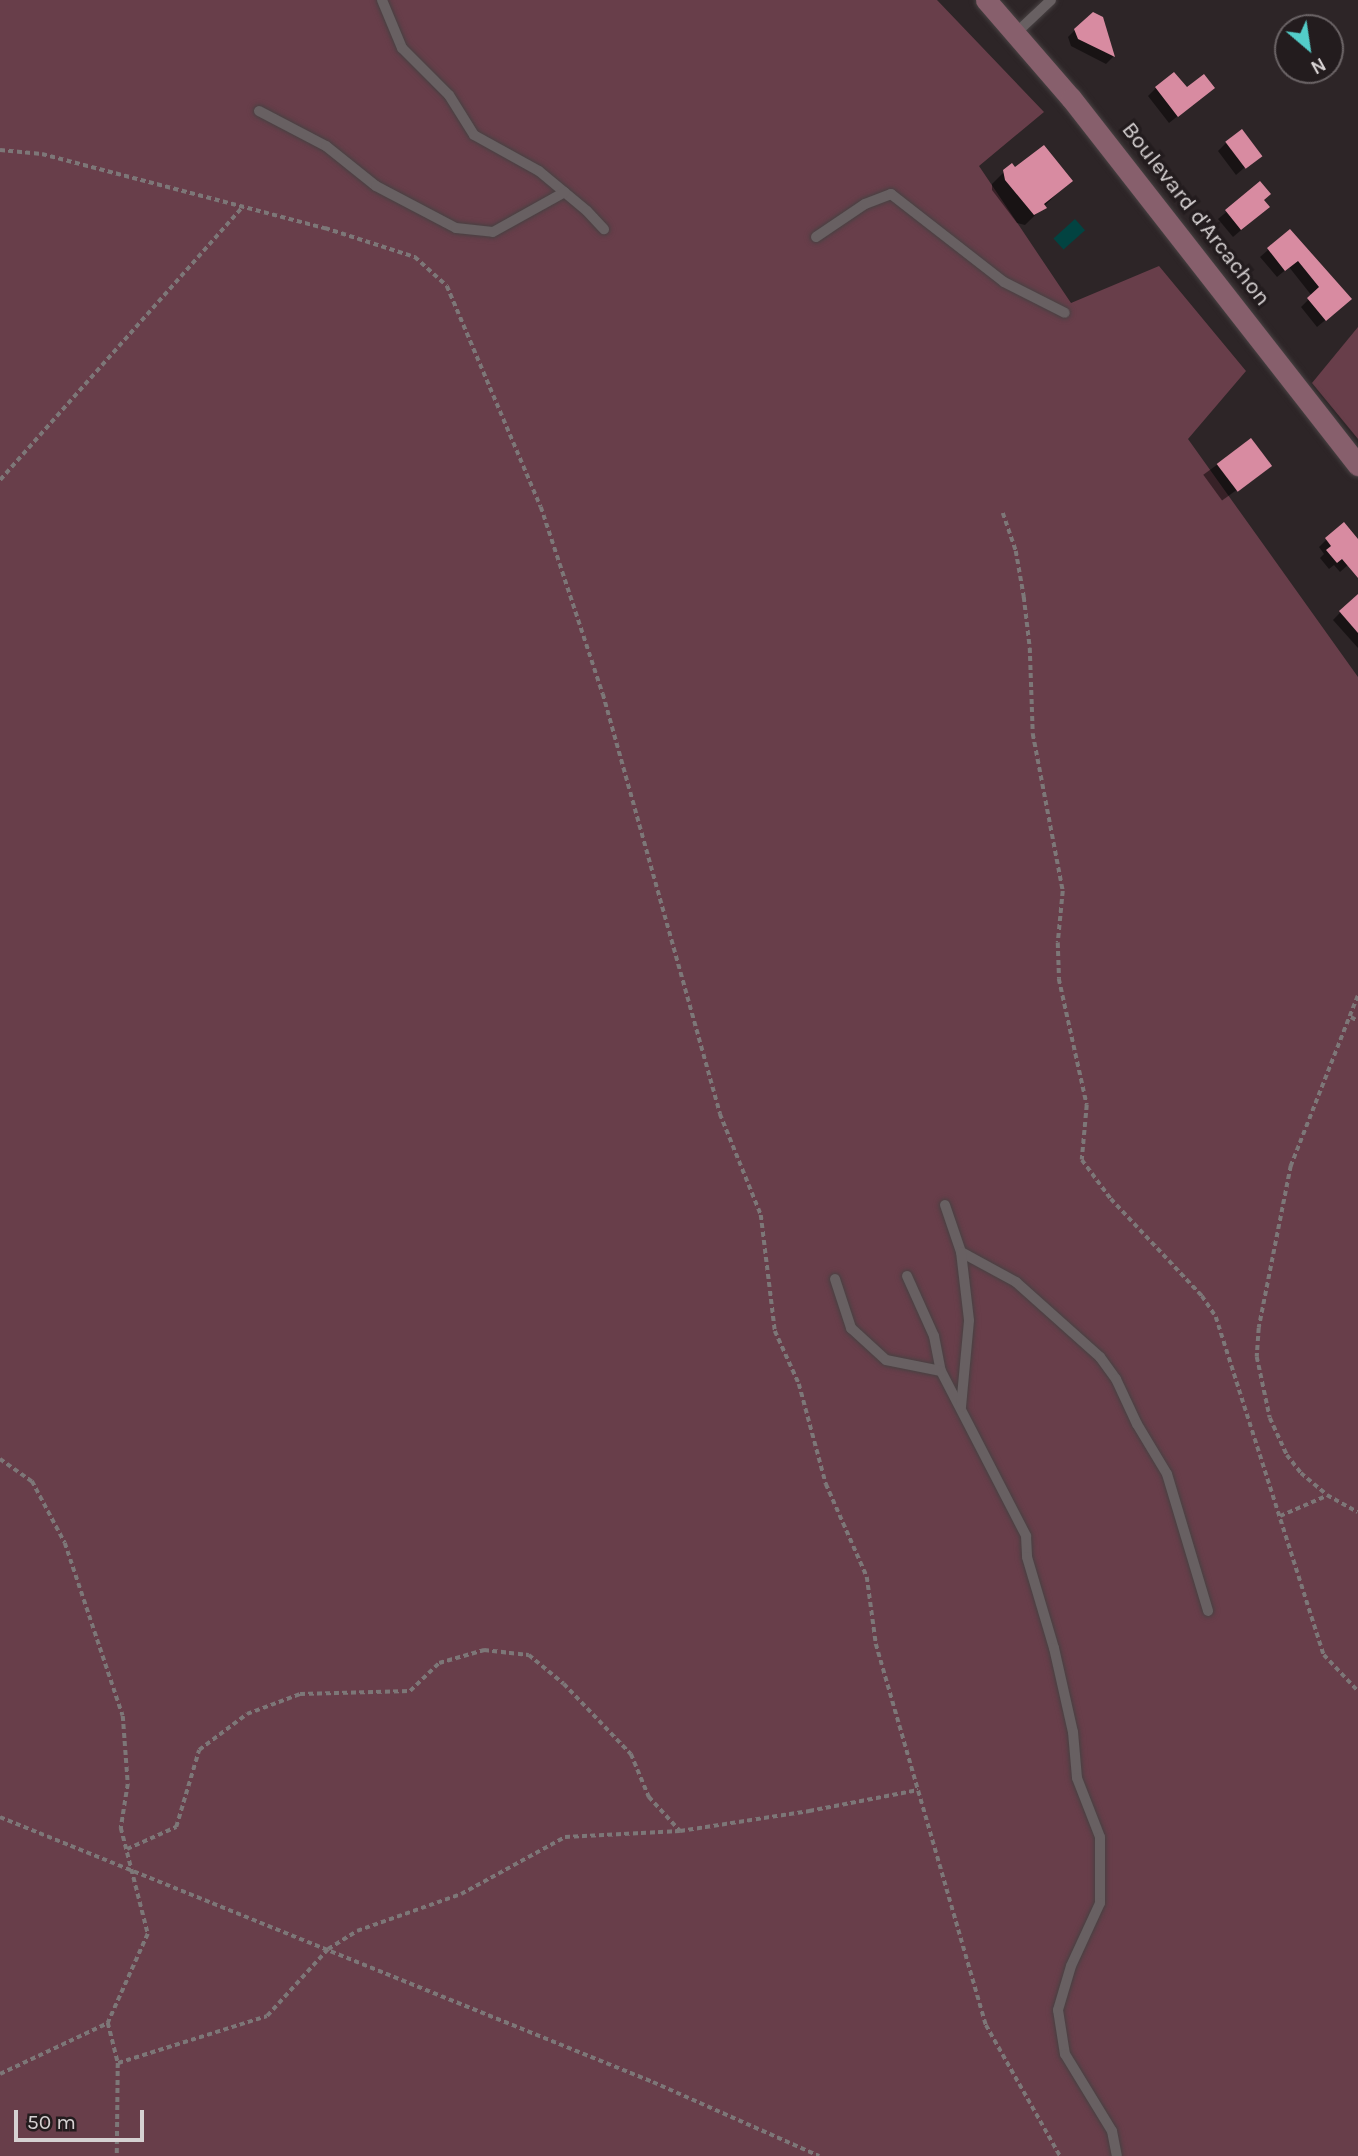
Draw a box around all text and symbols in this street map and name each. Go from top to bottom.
north arrow [1274,14,1344,84]
text: N [1307,53,1330,79]
street label: Boulevard d'Arcachon [1116,117,1276,311]
scale bar [18,2096,147,2140]
text: 50 m [27,2110,76,2134]

